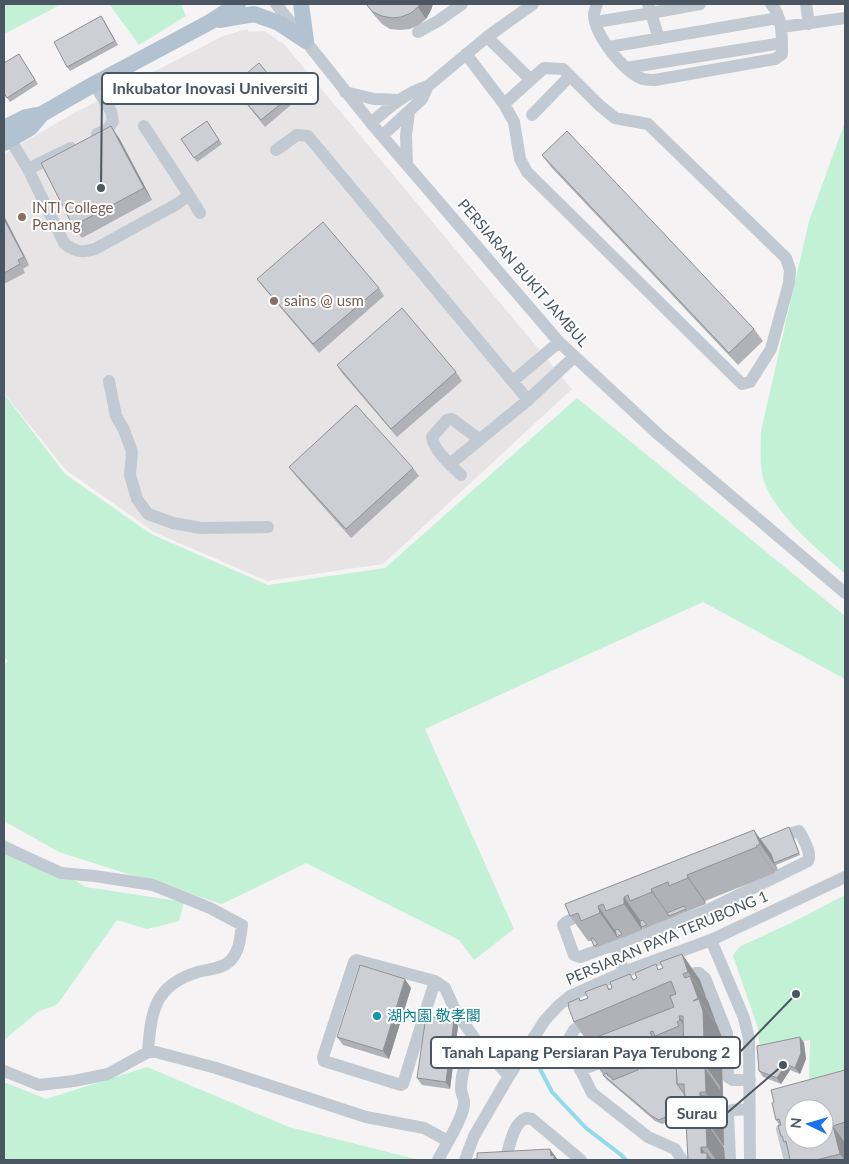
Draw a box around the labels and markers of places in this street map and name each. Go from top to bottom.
callout: Inkubator Inovasi Universiti [102,73,318,104]
place label: INTI College Penang [32,198,114,233]
marker: INTI College Penang [16,211,28,223]
place label: sains @ usm [284,291,364,309]
marker: sains @ usm [268,295,280,307]
place label: 湖內園 敬孝閣 [387,1006,481,1024]
marker: 湖內園 敬孝閣 [371,1010,383,1022]
callout: Tanah Lapang Persiaran Paya Terubong 2 [431,1037,740,1068]
callout: Surau [666,1097,727,1128]

